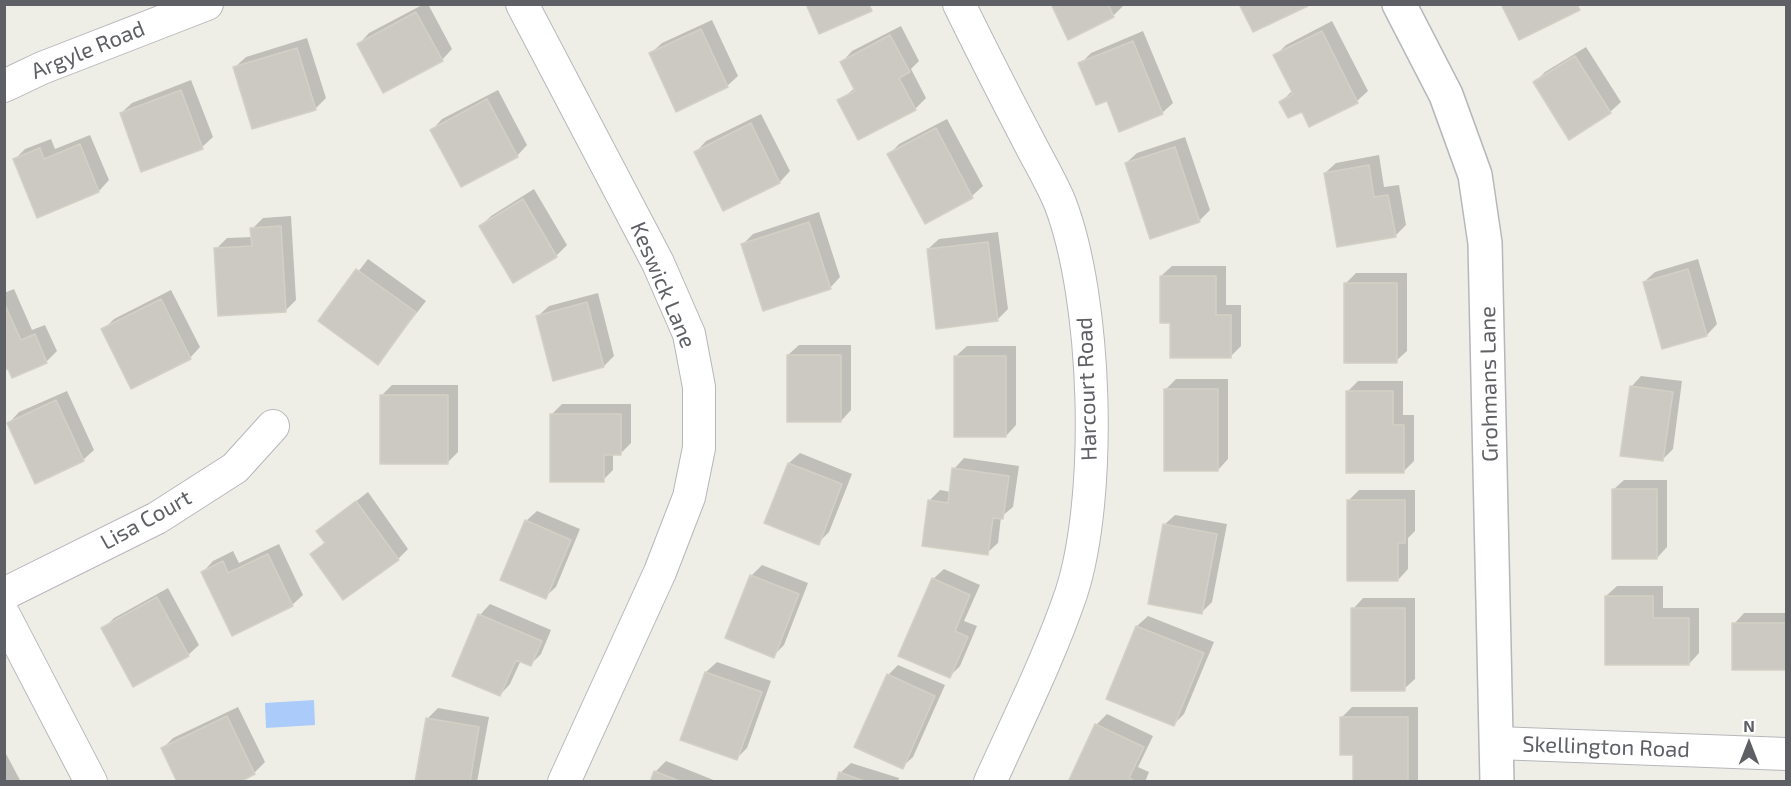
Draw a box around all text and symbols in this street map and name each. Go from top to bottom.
street label: Argyle Road [27,15,149,85]
street label: Keswick Lane [625,218,701,352]
street label: Grohmans Lane [1474,306,1504,462]
street label: Harcourt Road [1071,317,1103,461]
street label: Lisa Court [96,484,196,556]
north arrow [1719,714,1779,774]
text: N [1743,716,1755,735]
street label: Skellington Road [1522,731,1690,763]

